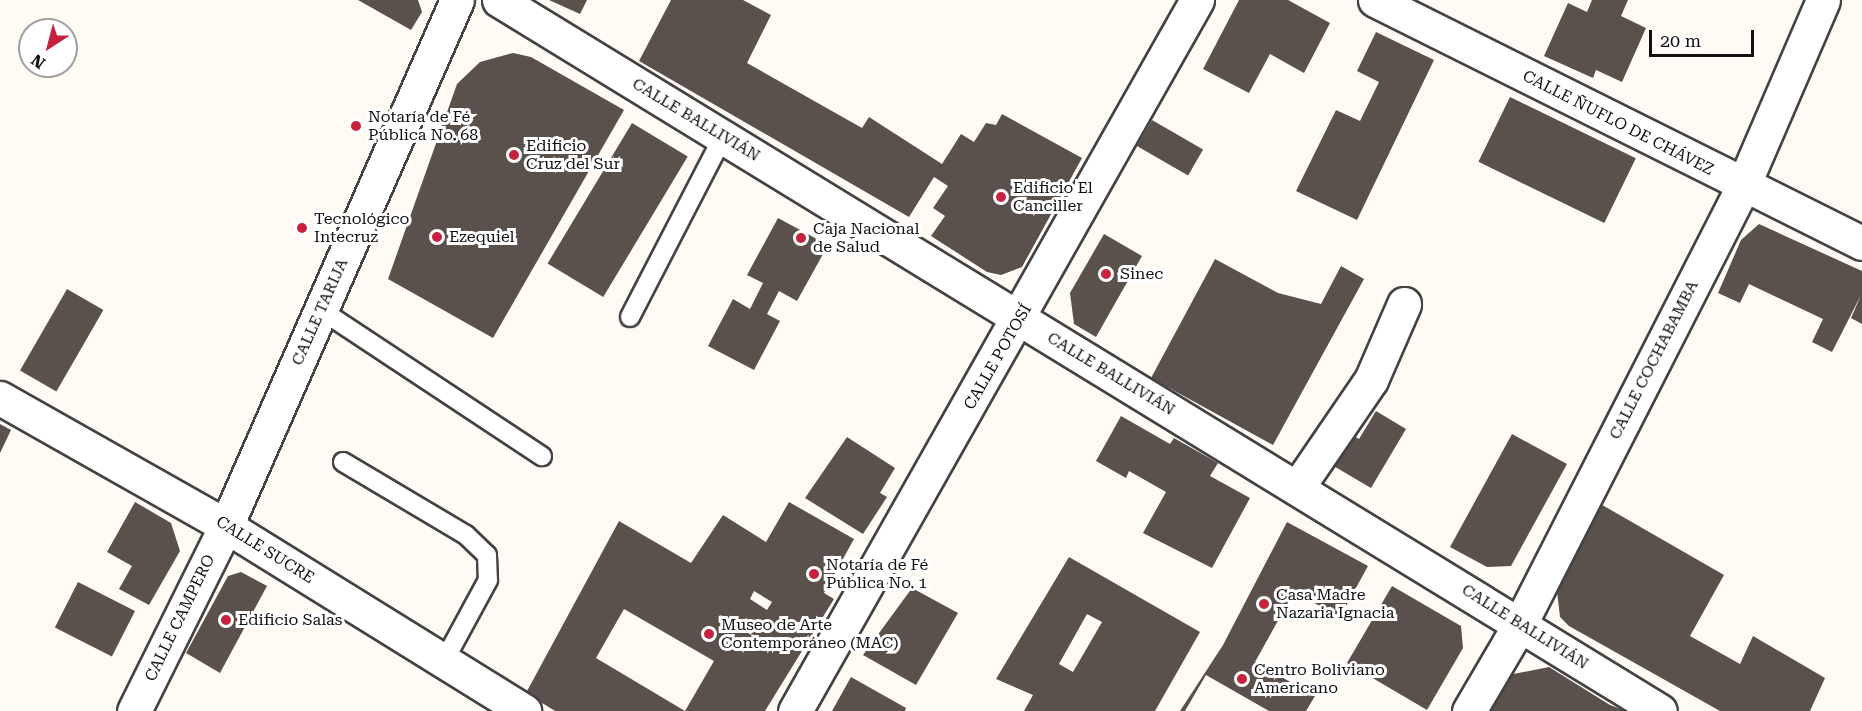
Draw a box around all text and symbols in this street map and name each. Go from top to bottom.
north arrow [18,18,78,78]
scale bar [1652,18,1757,56]
text: 20 m [1660,30,1701,51]
text: N [28,50,49,73]
street label: CALLE ÑUFLO DE CHÁVEZ [1519,66,1717,180]
street label: CALLE BALLIVIÁN [629,74,763,166]
place label: Notaría de Fé Pública No. 68 [368,107,478,145]
marker: Notaría de Fé Pública No. 68 [349,119,363,133]
place label: Edificio Cruz del Sur [526,136,620,174]
marker: Edificio Cruz del Sur [507,148,521,162]
place label: Edificio El Canciller [1013,178,1093,216]
marker: Edificio El Canciller [994,190,1008,204]
place label: Tecnológico Intecruz [314,209,409,247]
place label: Caja Nacional de Salud [813,219,919,257]
marker: Tecnológico Intecruz [295,221,309,235]
place label: Ezequiel [449,227,514,247]
marker: Ezequiel [430,230,444,244]
marker: Caja Nacional de Salud [794,231,808,245]
street label: CALLE TARIJA [288,256,352,368]
place label: Sinec [1120,264,1163,284]
marker: Sinec [1097,265,1115,283]
street label: CALLE COCHABAMBA [1606,277,1702,443]
street label: CALLE POTOSÍ [960,301,1036,413]
street label: CALLE BALLIVIÁN [1044,328,1178,420]
street label: CALLE SUCRE [212,512,318,588]
street label: CALLE CAMPERO [141,551,219,685]
place label: Notaría de Fé Pública No. 1 [826,555,928,593]
marker: Notaría de Fé Pública No. 1 [807,567,821,581]
street label: CALLE BALLIVIÁN [1458,580,1592,674]
place label: Casa Madre Nazaria Ignacia [1276,585,1394,623]
marker: Casa Madre Nazaria Ignacia [1257,597,1271,611]
place label: Edificio Salas [238,610,342,630]
marker: Edificio Salas [219,613,233,627]
place label: Museo de Arte Contemporáneo (MAC) [721,615,899,653]
marker: Museo de Arte Contemporáneo (MAC) [702,627,716,641]
place label: Centro Boliviano Americano [1254,660,1385,698]
marker: Centro Boliviano Americano [1235,672,1249,686]

